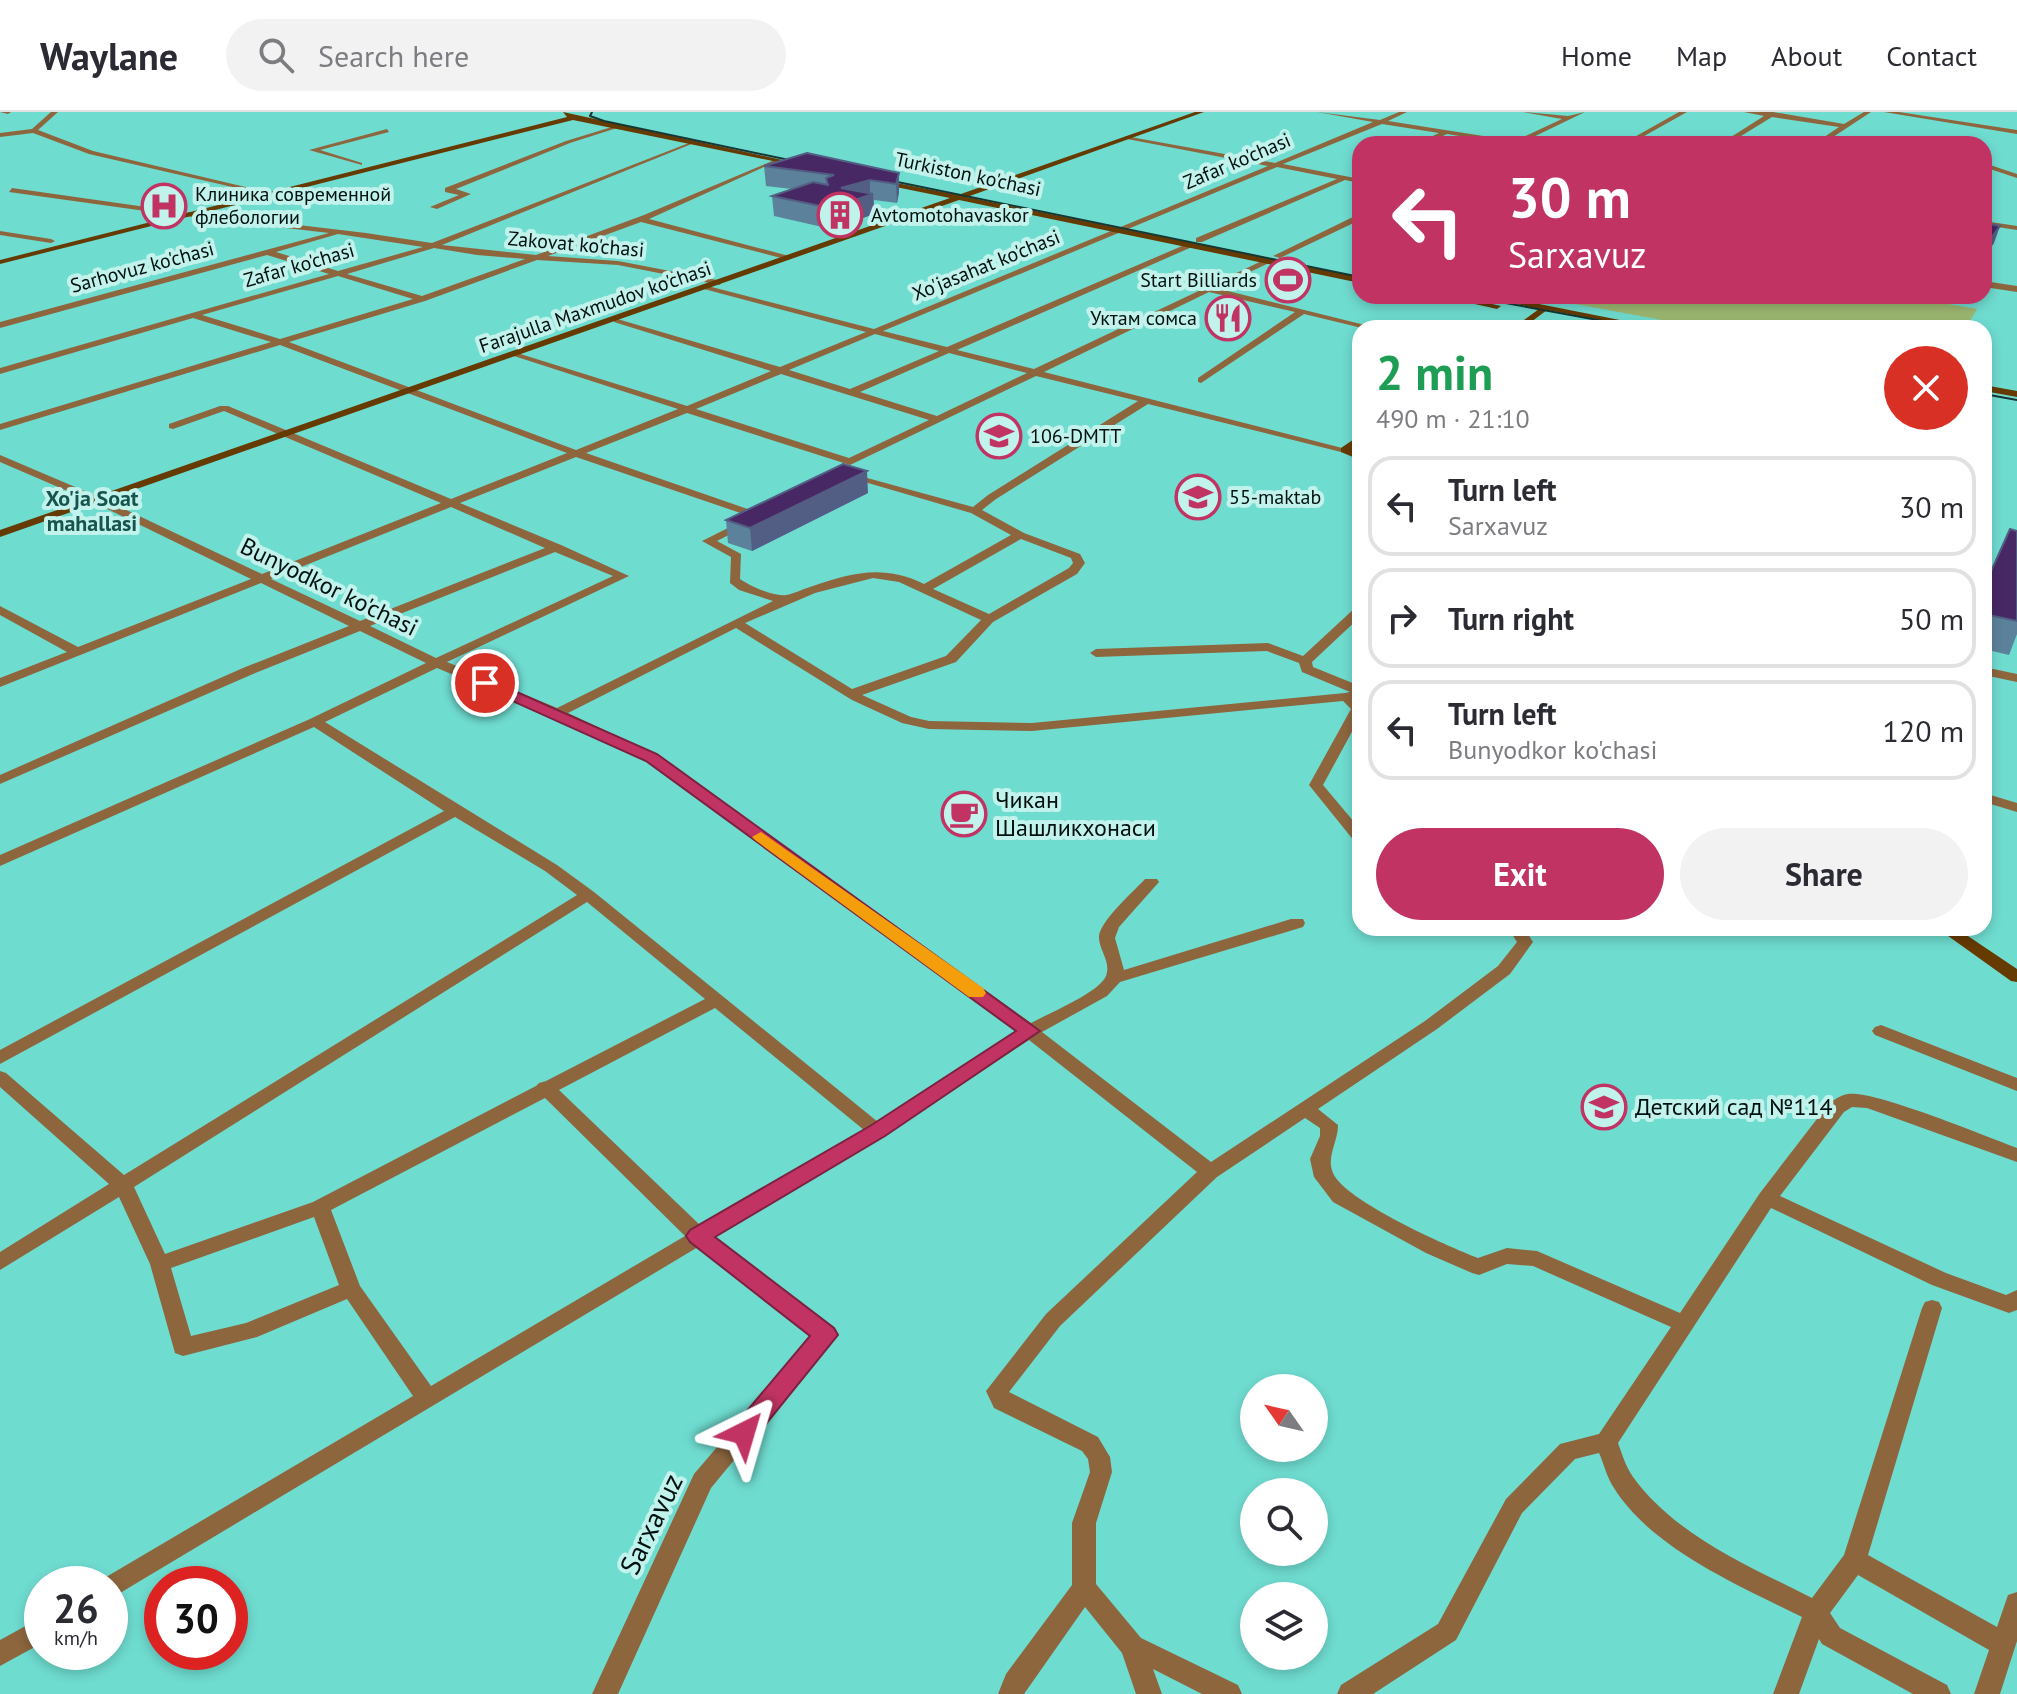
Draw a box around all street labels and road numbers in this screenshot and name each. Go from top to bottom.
street label: Zafar ko'chasi [1180,127,1294,195]
street label: Turkiston ko'chasi [893,146,1043,202]
street label: Xo'jasahat ko'chasi [908,224,1064,306]
street label: Zakovat ko'chasi [507,225,645,263]
street label: Sarhovuz ko'chasi [67,235,217,299]
street label: Zafar ko'chasi [241,237,357,293]
street label: Farajulla Maxmudov ko'chasi [476,255,714,359]
street label: Bunyodkor ko'chasi [236,530,423,643]
street label: Sarxavuz [610,1467,691,1580]

